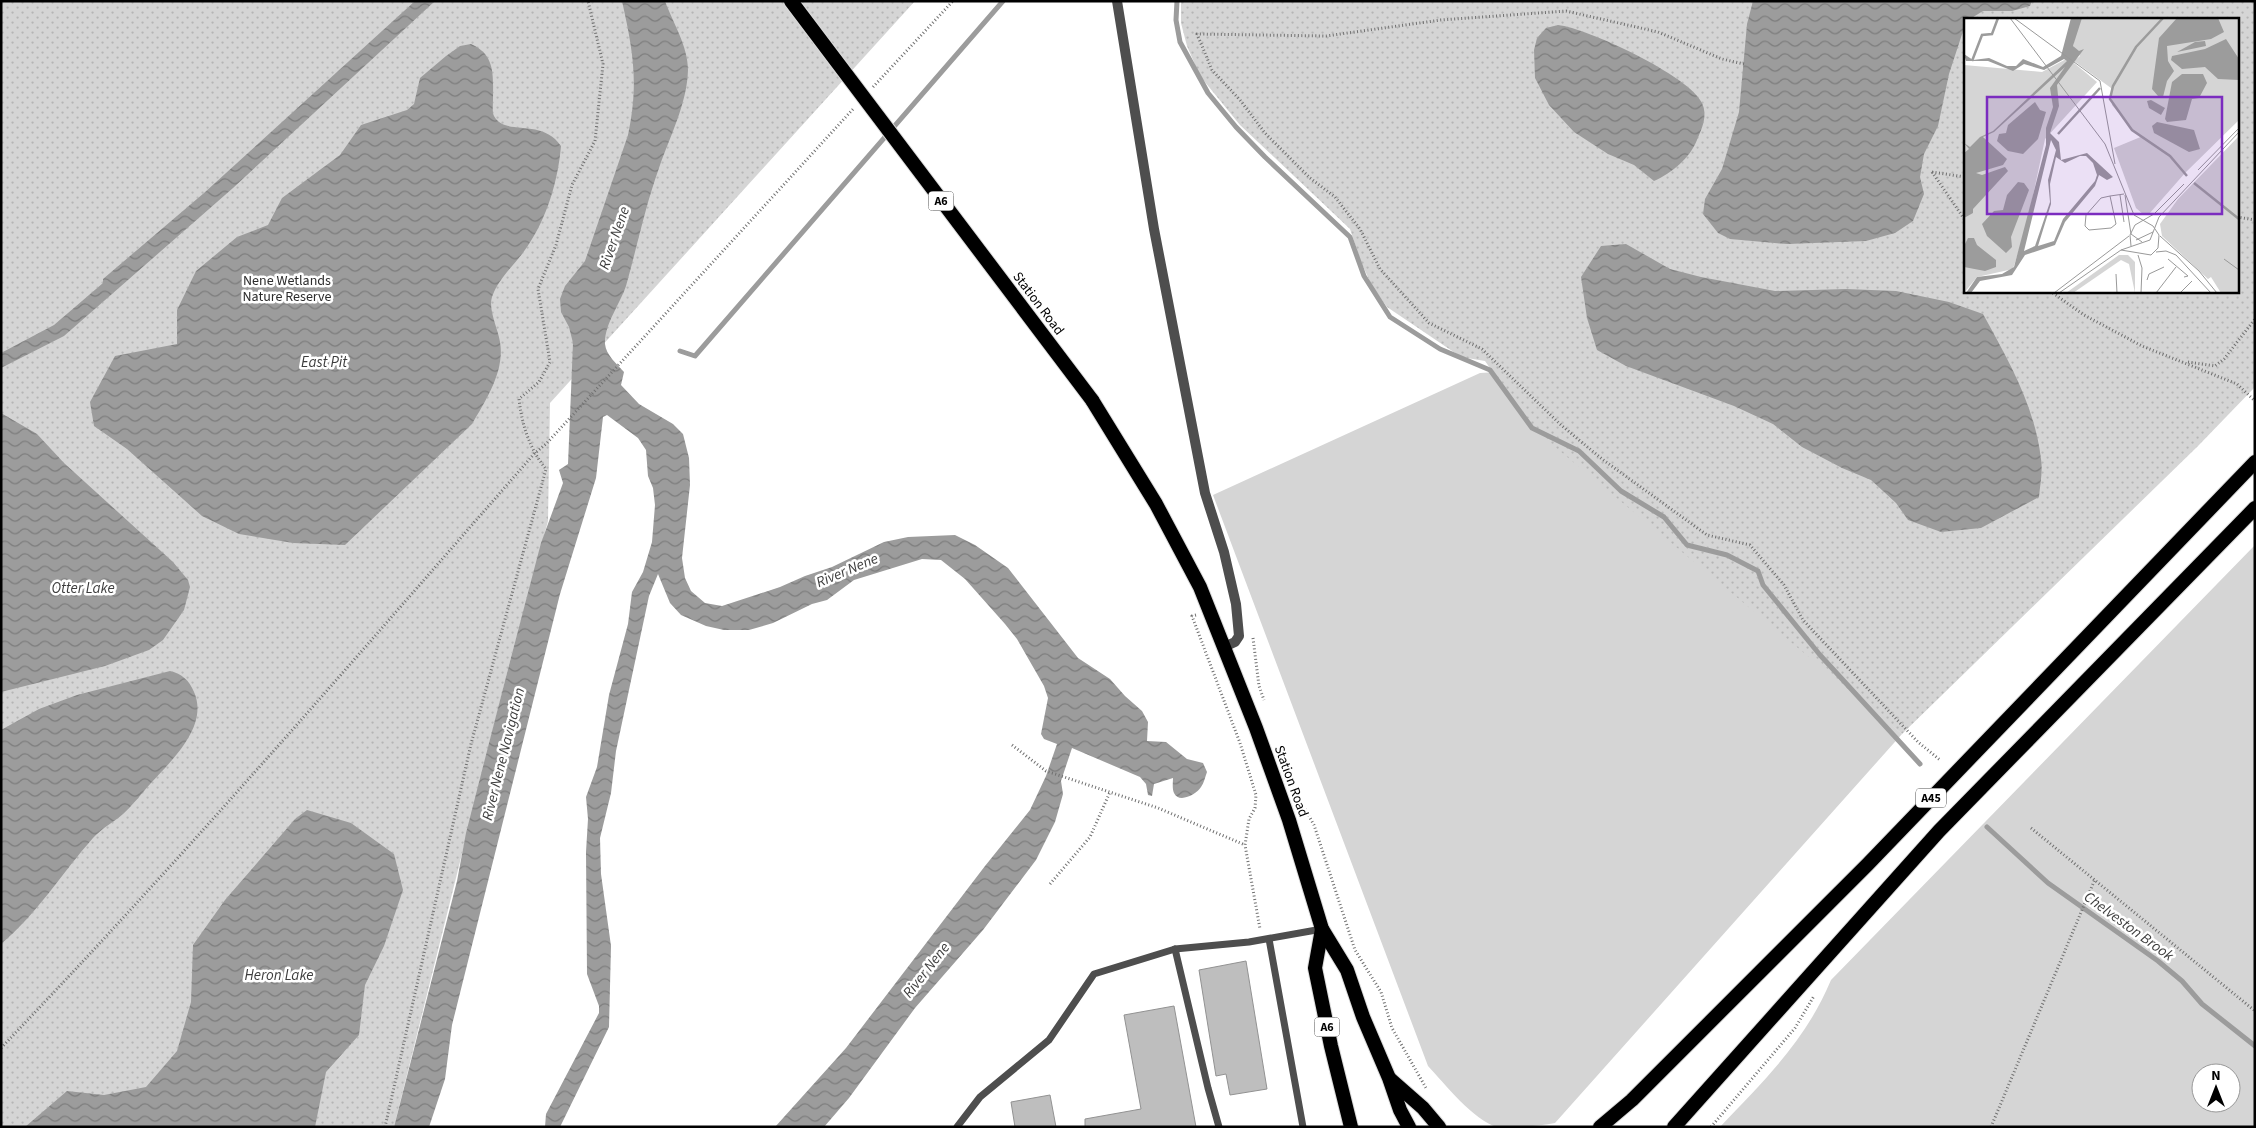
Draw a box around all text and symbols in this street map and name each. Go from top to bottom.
inset map [1964,18,2238,292]
road number: A6 [928,192,954,210]
water label: River Nene [594,204,635,273]
street label: Station Road [1008,268,1069,339]
park label: Nene Wetlands Nature Reserve [243,271,332,307]
water label: East Pit [301,352,348,373]
water label: River Nene [813,548,881,593]
water label: Otter Lake [51,578,115,599]
water label: River Nene Navigation [477,685,530,823]
street label: Station Road [1269,743,1313,820]
road number: A45 [1916,788,1946,808]
water label: Chelveston Brook [2080,887,2179,967]
water label: River Nene [898,938,955,1003]
water label: Heron Lake [245,965,313,986]
road number: A6 [1314,1018,1340,1036]
north arrow [2191,1063,2241,1113]
text: N [2211,1066,2221,1086]

